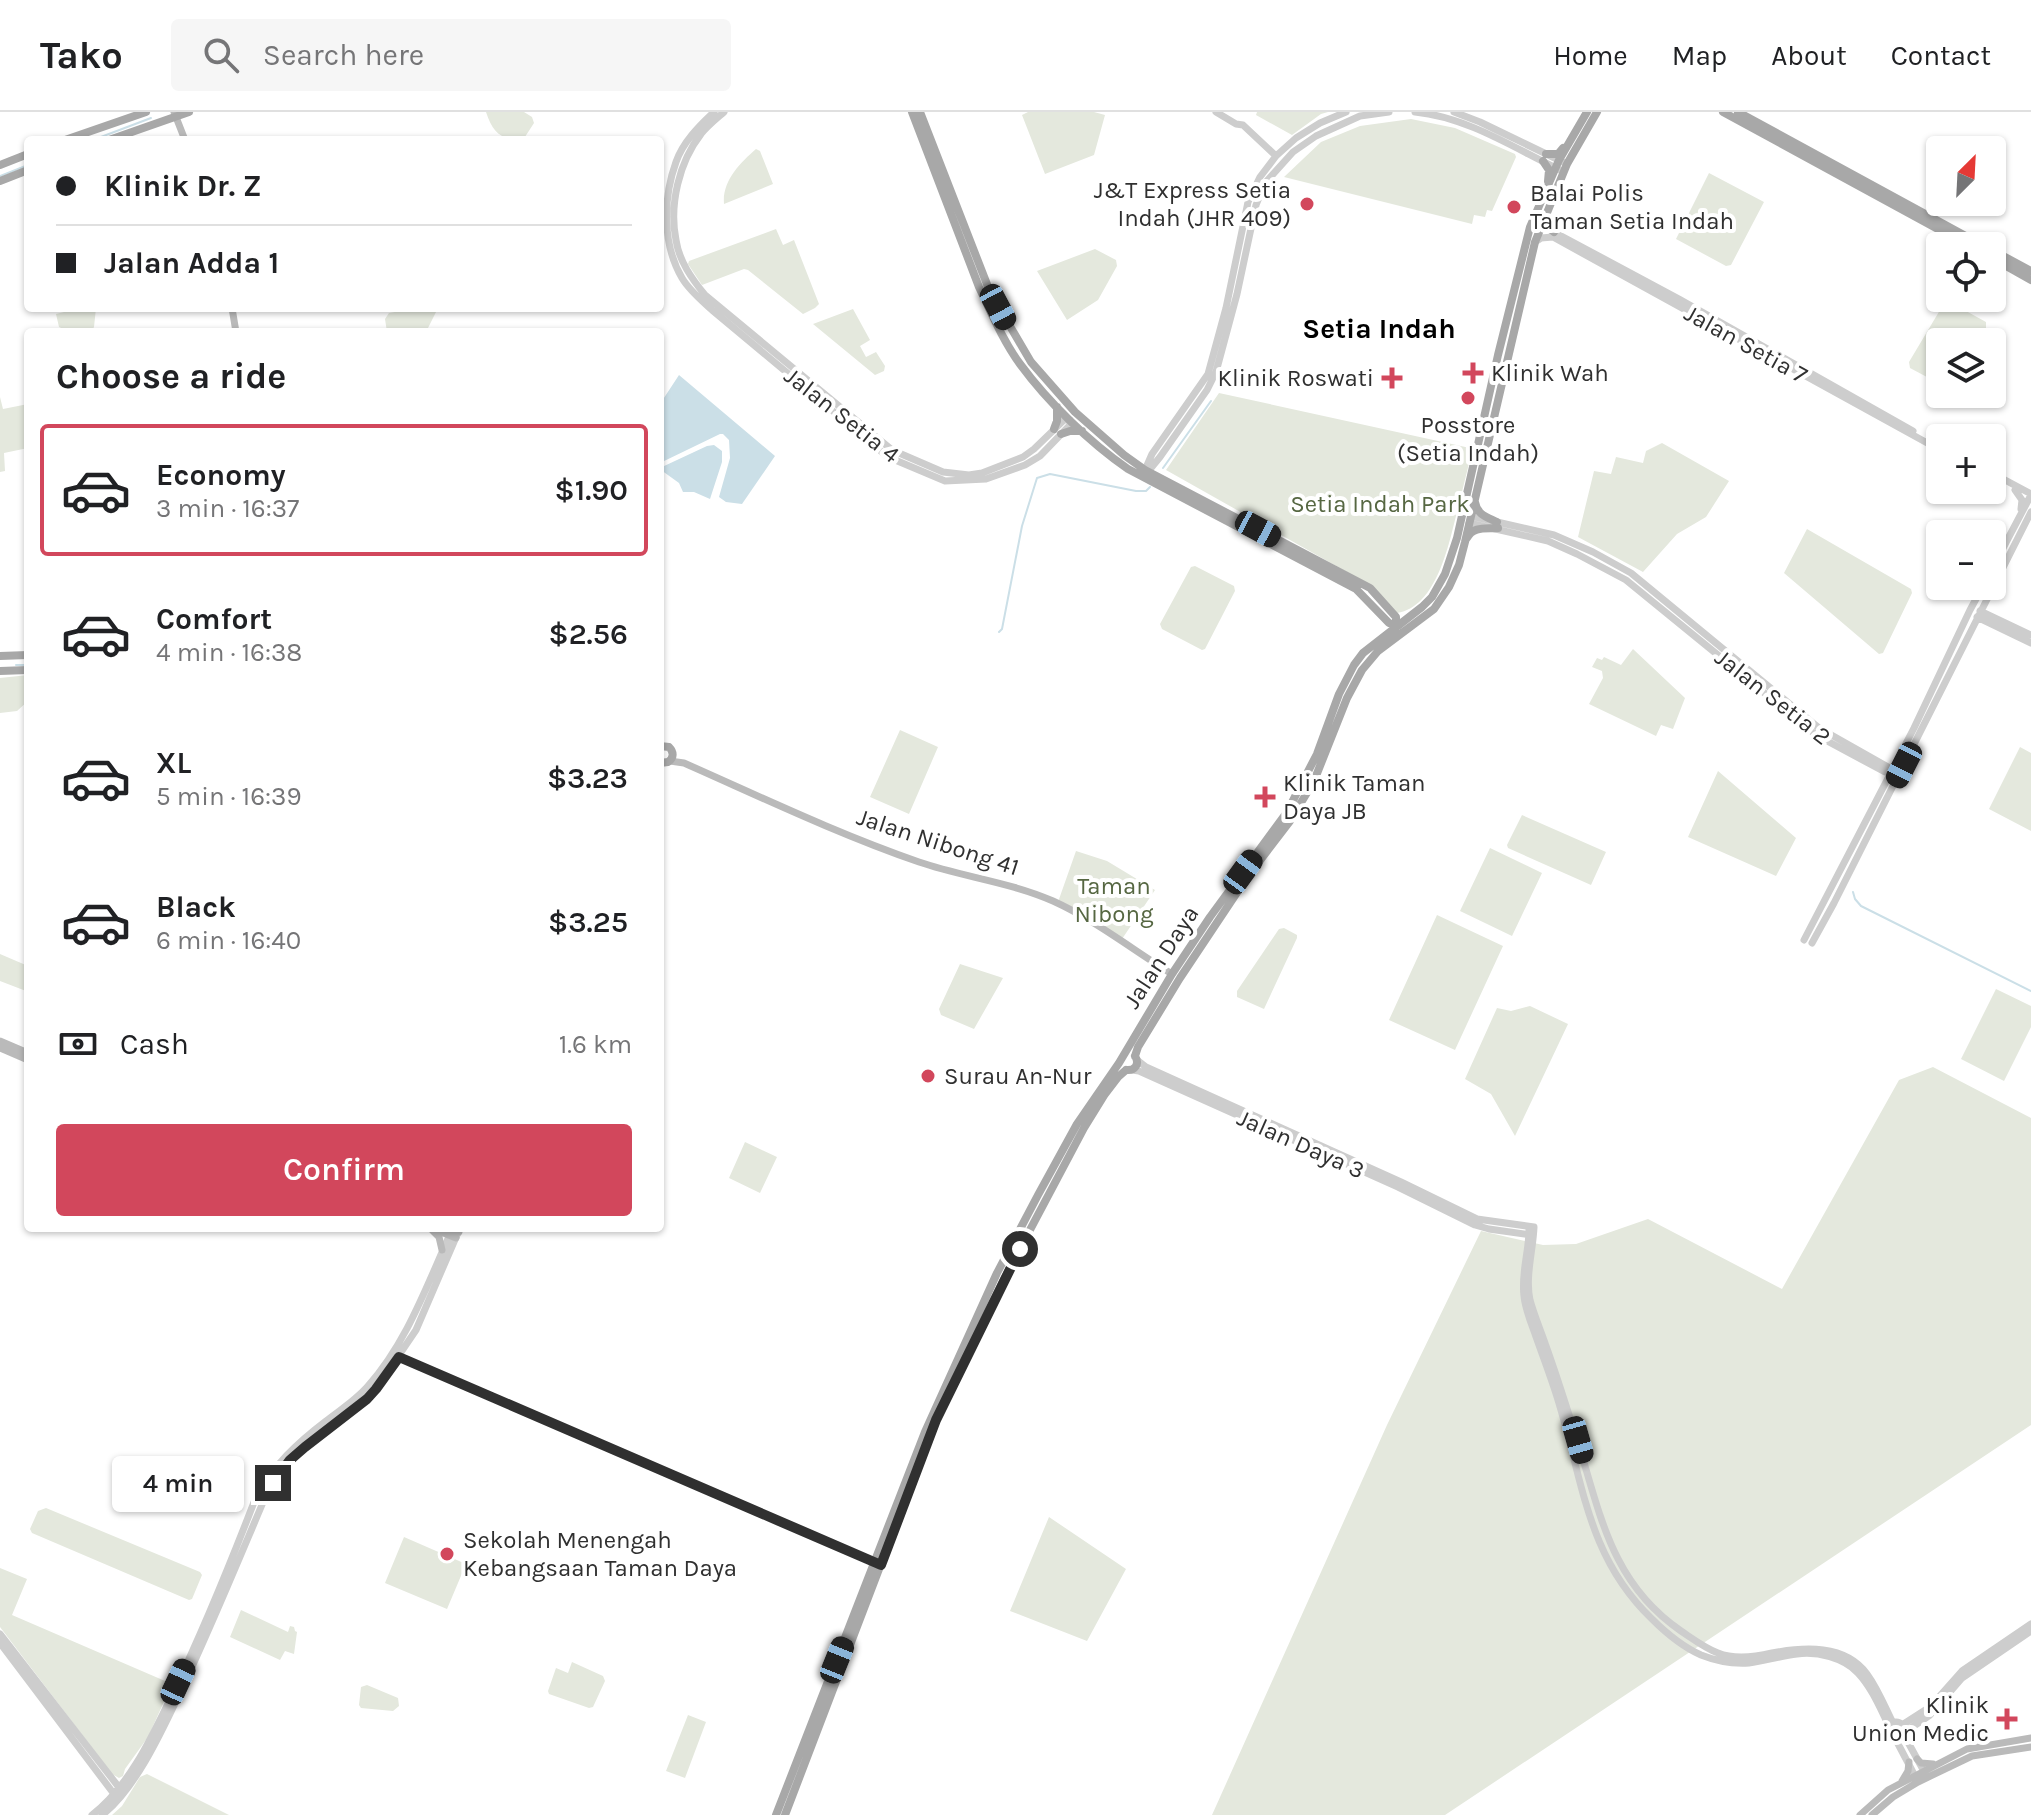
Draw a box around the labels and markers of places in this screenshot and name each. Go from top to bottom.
place label: J&T Express Setia Indah (JHR 409) [1094,176,1291,232]
place label: Balai Polis Taman Setia Indah [1530,179,1734,235]
marker: J&T Express Setia Indah (JHR 409) [1298,195,1316,213]
marker: Balai Polis Taman Setia Indah [1505,198,1523,216]
place label: Klinik Wah [1491,359,1609,387]
marker: Klinik Wah [1462,362,1484,384]
place label: Klinik Roswati [1217,364,1374,392]
marker: Klinik Roswati [1381,367,1403,389]
marker: Posstore (Setia Indah) [1459,389,1477,407]
place label: Posstore (Setia Indah) [1397,411,1539,467]
place label: Klinik Taman Daya JB [1283,769,1426,825]
marker: Klinik Taman Daya JB [1254,786,1276,808]
place label: Surau An-Nur [944,1062,1092,1090]
marker: Surau An-Nur [919,1067,937,1085]
place label: Sekolah Menengah Kebangsaan Taman Daya [463,1526,737,1582]
marker: Sekolah Menengah Kebangsaan Taman Daya [438,1545,456,1563]
place label: Klinik Union Medic [1852,1691,1989,1747]
marker: Klinik Union Medic [1996,1708,2018,1730]

